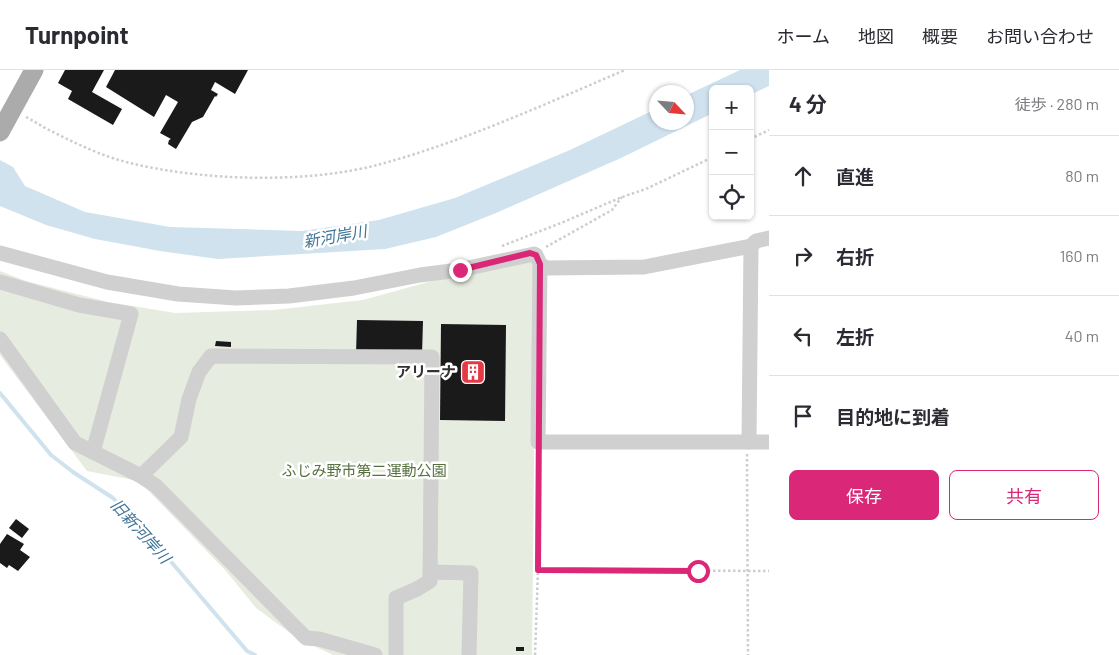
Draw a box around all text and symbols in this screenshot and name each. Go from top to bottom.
text: Turnpoint [25,20,129,49]
text: ホーム [777,25,830,47]
text: 地図 [858,25,894,47]
text: 概要 [922,25,958,47]
text: お問い合わせ [986,25,1094,47]
north arrow [649,85,694,130]
map controls [709,85,754,220]
button: + [709,85,754,130]
text: 4 分 [789,91,827,116]
text: 徒歩 · 280 m [1015,94,1099,113]
button: − [709,130,754,175]
icon: ahead [789,162,817,190]
text: 直進 [836,165,874,188]
text: 80 m [1065,166,1099,185]
button: locate [709,175,754,220]
water label: 新河岸川 [302,220,370,250]
icon: right [789,242,817,270]
text: 右折 [836,245,874,268]
text: 160 m [1060,246,1099,265]
route end [449,259,472,282]
icon: left [789,322,817,350]
text: 左折 [836,325,874,348]
text: 40 m [1065,326,1099,345]
building icon: アリーナ [460,359,486,385]
place label: アリーナ [396,362,456,380]
icon: arrive [789,402,817,430]
text: 目的地に到着 [836,405,950,428]
park label: ふじみ野市第二運動公園 [281,461,447,479]
button: 保存 [789,470,939,520]
button: 共有 [949,470,1099,520]
water label: 旧新河岸川 [108,495,177,568]
route start [687,560,710,583]

